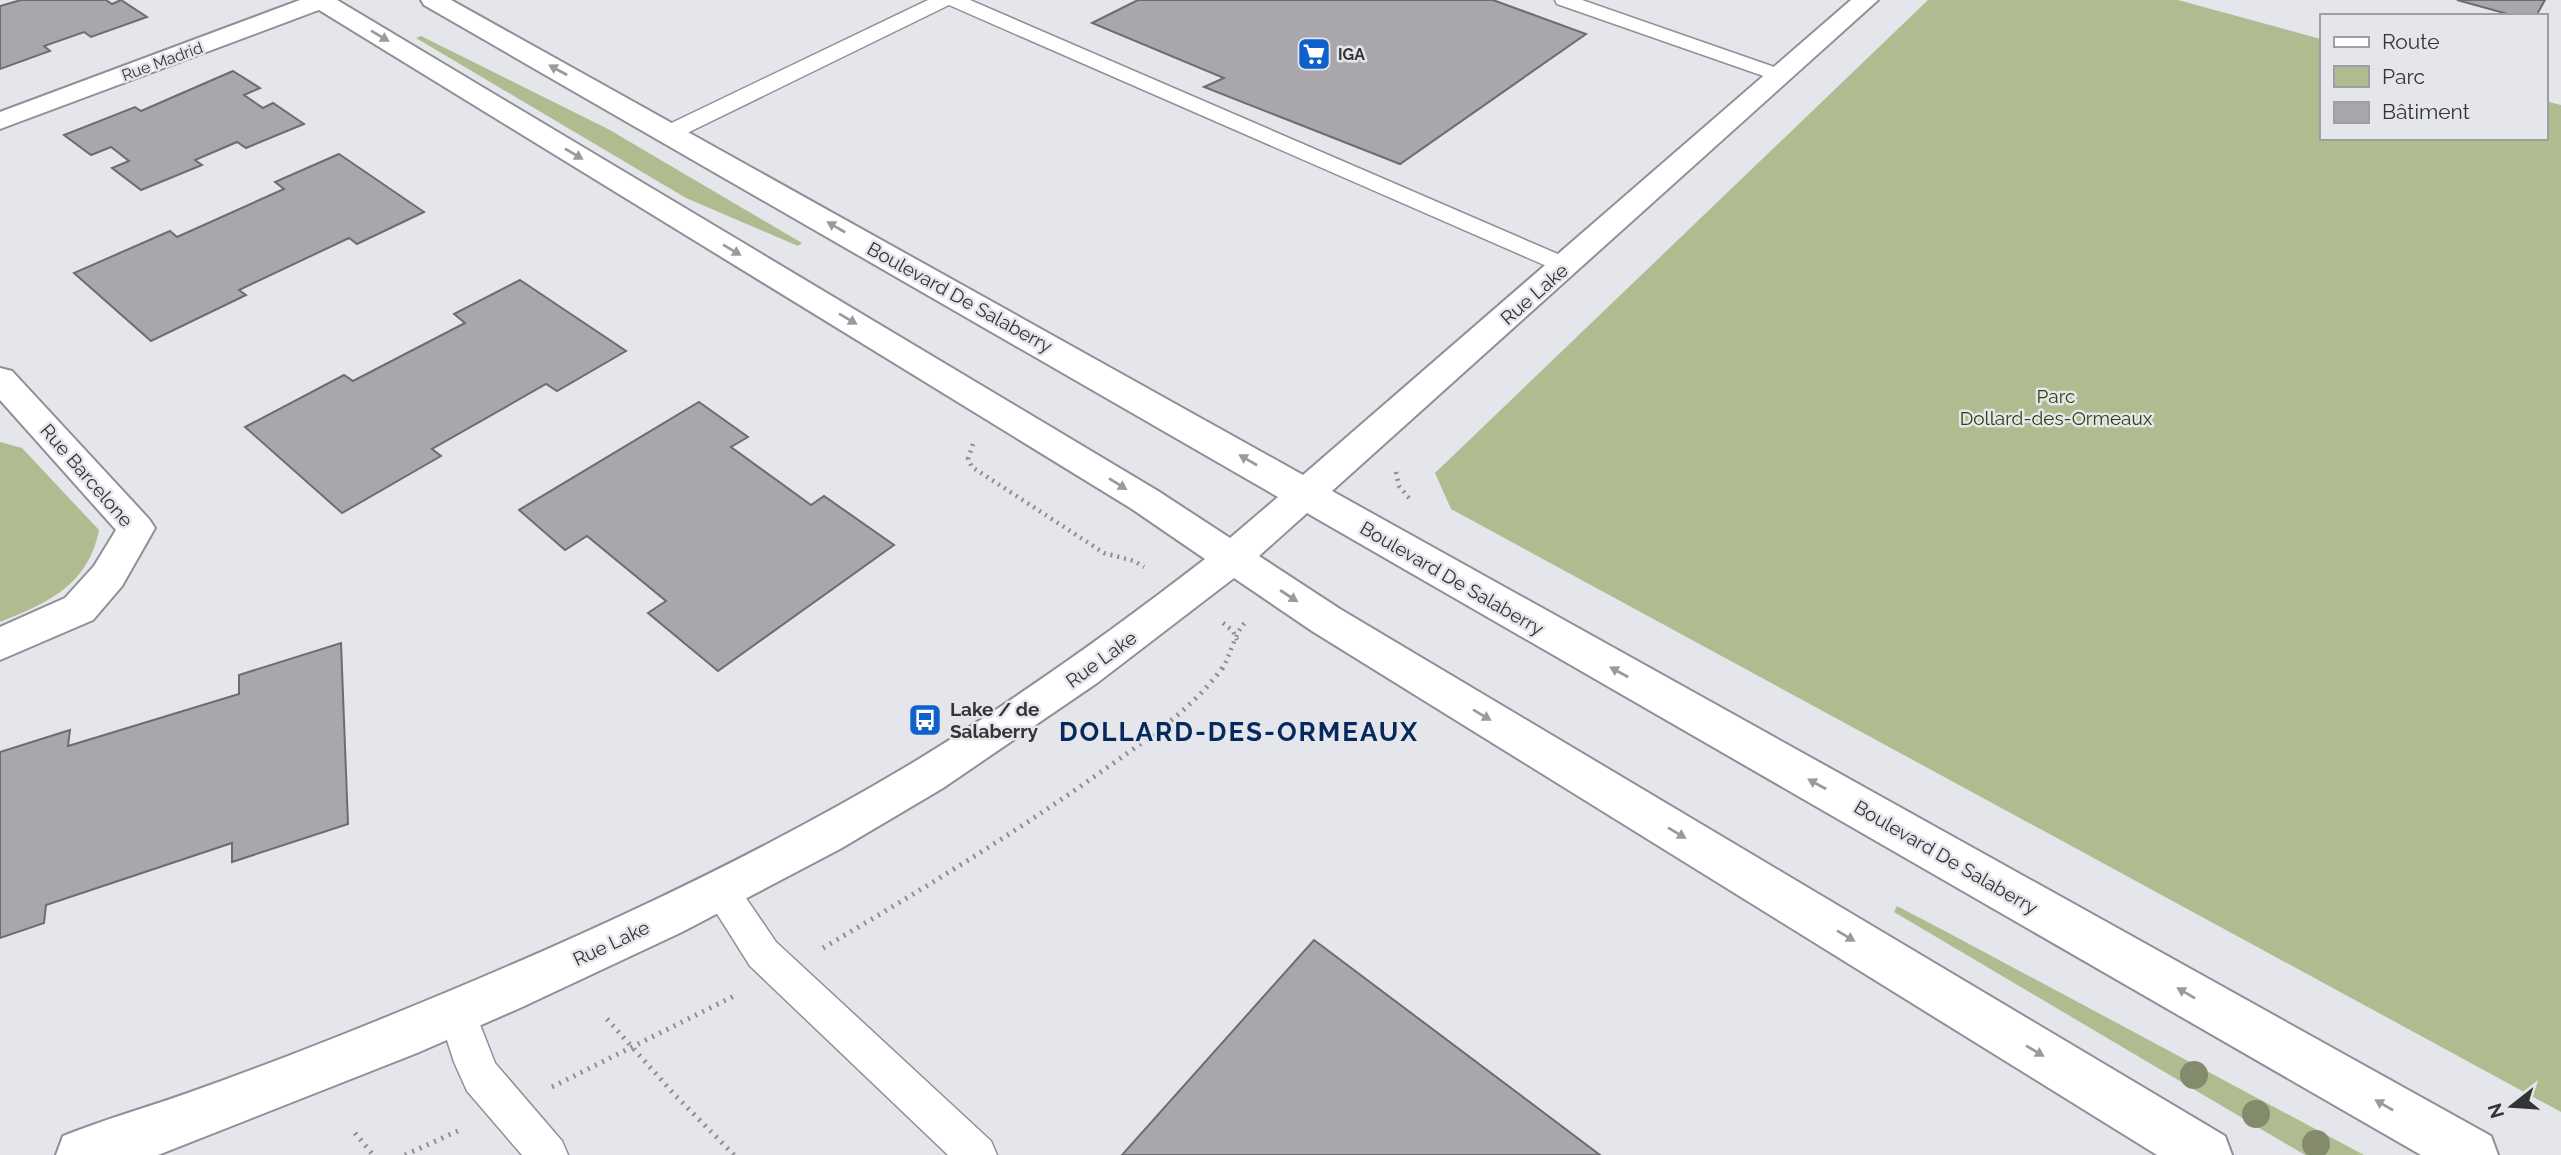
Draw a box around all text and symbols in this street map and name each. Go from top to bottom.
legend [2320,14,2547,140]
text: Route [2382,29,2440,54]
one-way arrow [370,30,389,42]
supermarket icon: IGA [1295,35,1333,73]
street label: Rue Madrid [119,38,205,85]
place label: IGA [1338,45,1365,64]
one-way arrow [548,64,567,76]
text: Parc [2382,64,2425,89]
text: Bâtiment [2382,99,2470,124]
one-way arrow [565,147,584,160]
one-way arrow [827,221,846,233]
street label: Boulevard De Salaberry [864,237,1056,357]
one-way arrow [723,243,742,256]
street label: Rue Lake [1496,259,1572,329]
one-way arrow [838,313,857,326]
park label: Parc Dollard-des-Ormeaux [1960,385,2153,429]
street label: Rue Barcelone [36,419,138,531]
one-way arrow [1238,454,1258,466]
one-way arrow [1109,477,1128,490]
street label: Boulevard De Salaberry [1356,516,1548,640]
one-way arrow [1279,589,1298,602]
street label: Rue Lake [1061,626,1141,692]
one-way arrow [1609,666,1629,678]
place label: Lake / de Salaberry [950,698,1040,742]
bus stop icon: Lake / de Salaberry [906,701,944,739]
one-way arrow [1473,709,1492,722]
district label: DOLLARD-DES-ORMEAUX [1059,717,1419,747]
one-way arrow [1808,778,1827,790]
street label: Boulevard De Salaberry [1850,795,2042,919]
one-way arrow [1667,826,1687,839]
street label: Rue Lake [569,916,653,970]
one-way arrow [1836,929,1855,942]
one-way arrow [2177,987,2196,999]
one-way arrow [2025,1045,2044,1057]
north arrow [2477,1071,2547,1141]
one-way arrow [2375,1099,2394,1111]
text: N [2483,1101,2508,1121]

